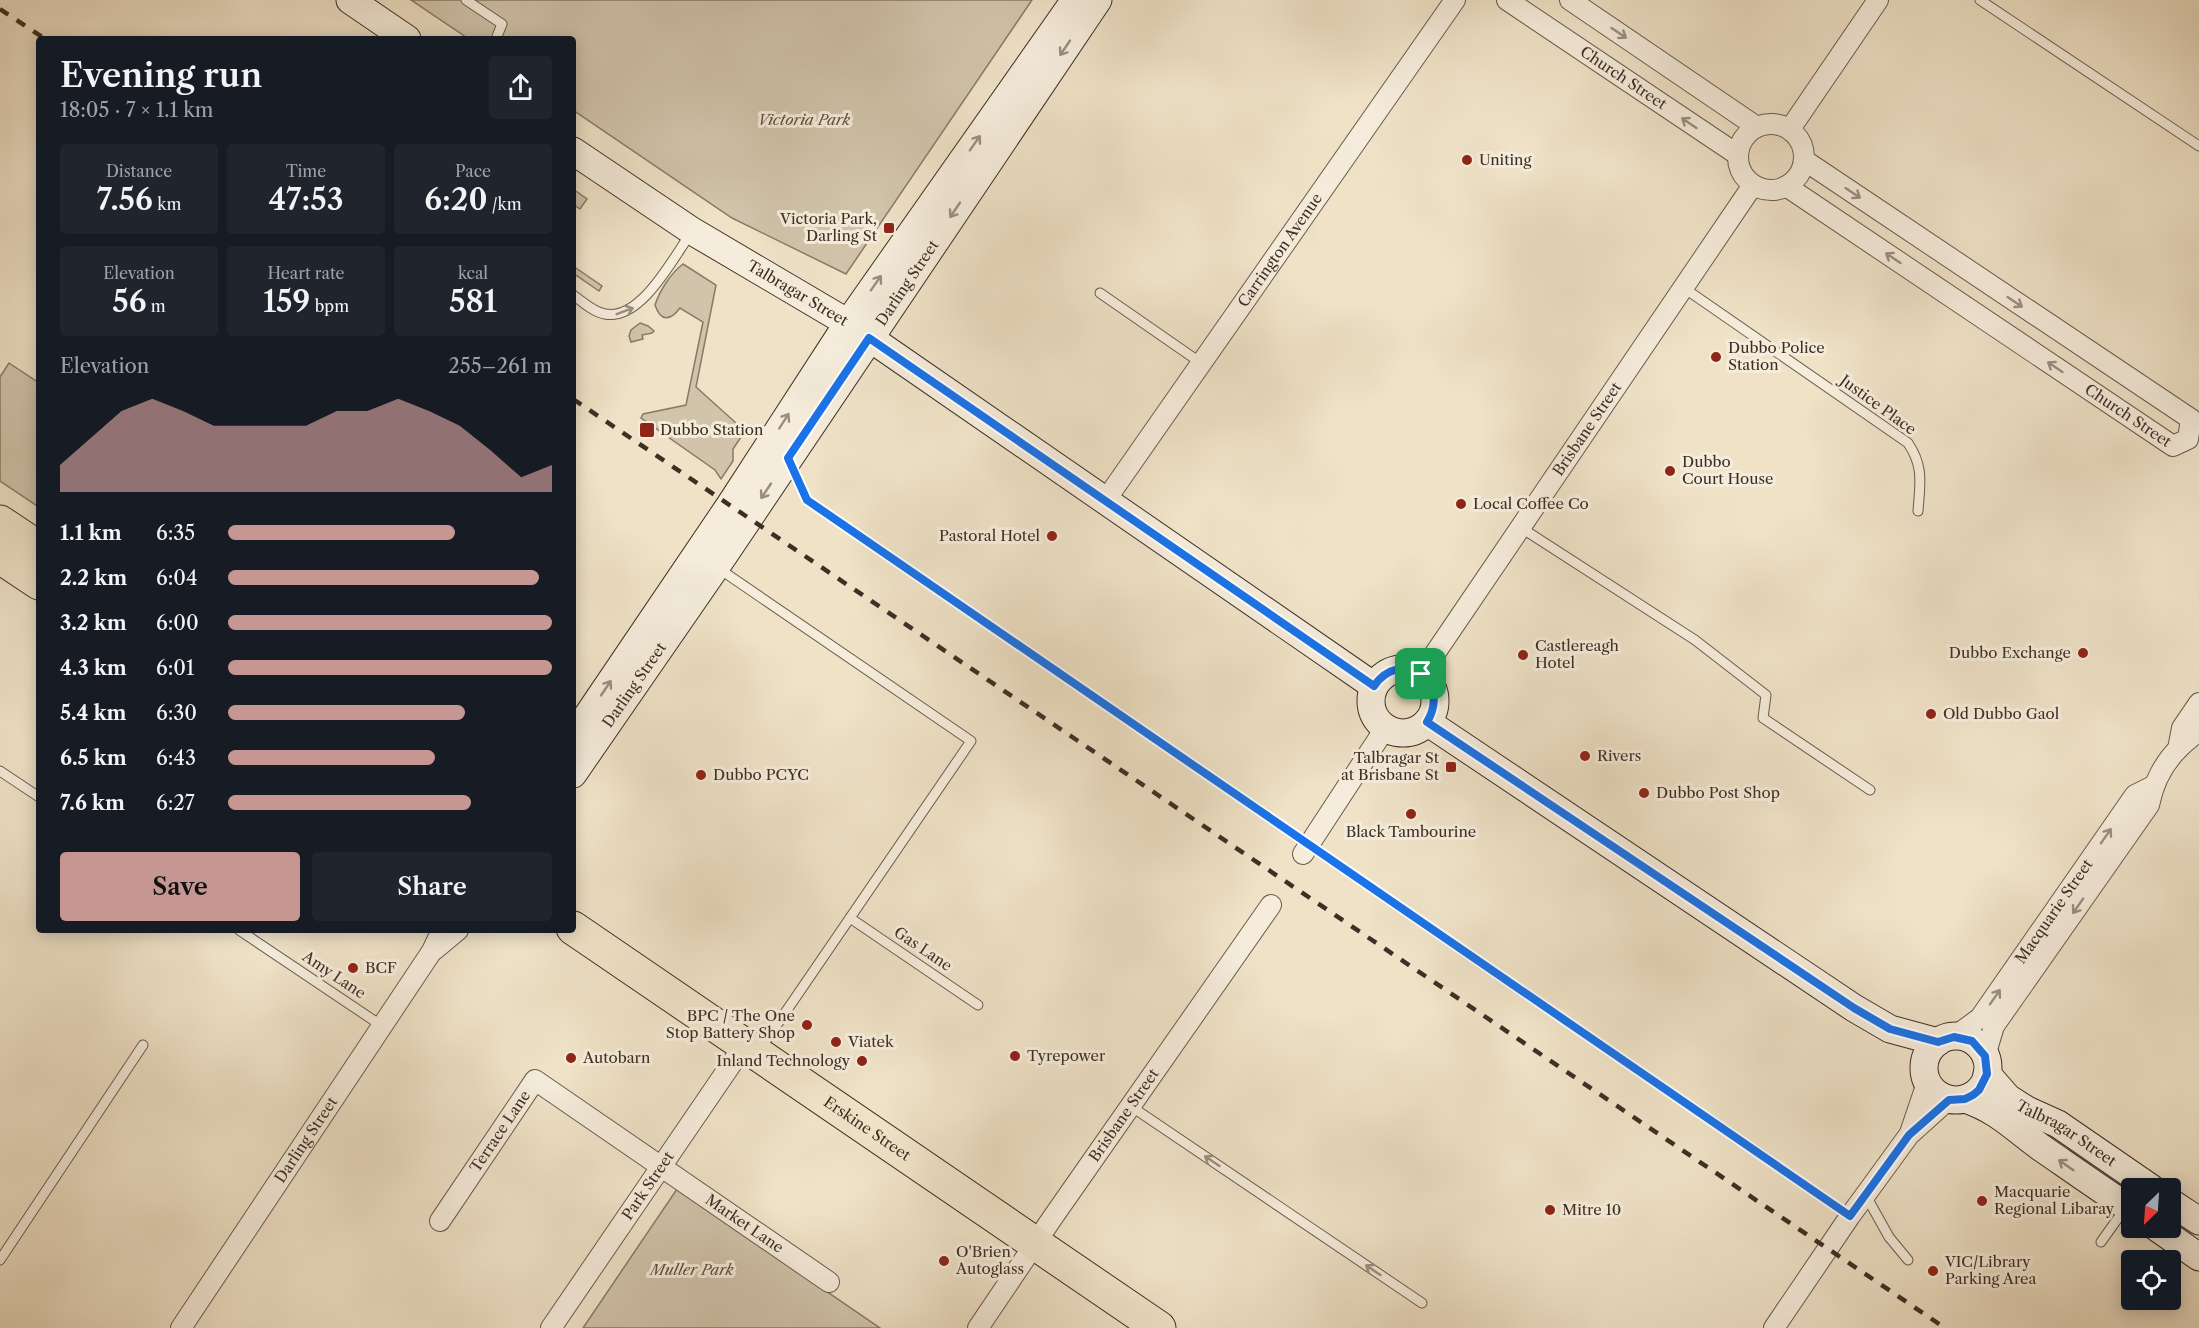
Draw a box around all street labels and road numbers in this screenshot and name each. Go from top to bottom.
street label: Church Street [1577,42,1671,114]
street label: Carrington Avenue [1233,189,1326,311]
street label: Darling Street [871,236,943,329]
street label: Talbragar Street [744,256,852,330]
street label: Justice Place [1835,369,1920,439]
street label: Brisbane Street [1548,378,1626,479]
street label: Church Street [2081,380,2176,452]
street label: Darling Street [598,638,670,731]
street label: Macquarie Street [2011,855,2097,967]
street label: Gas Lane [891,922,956,975]
street label: Amy Lane [298,946,369,1003]
street label: Brisbane Street [1085,1064,1163,1165]
street label: Terrace Lane [466,1087,534,1176]
street label: Darling Street [270,1092,342,1186]
street label: Erskine Street [820,1092,915,1165]
street label: Talbragar Street [2013,1096,2121,1171]
street label: Park Street [618,1147,678,1224]
street label: Market Lane [702,1190,787,1257]

